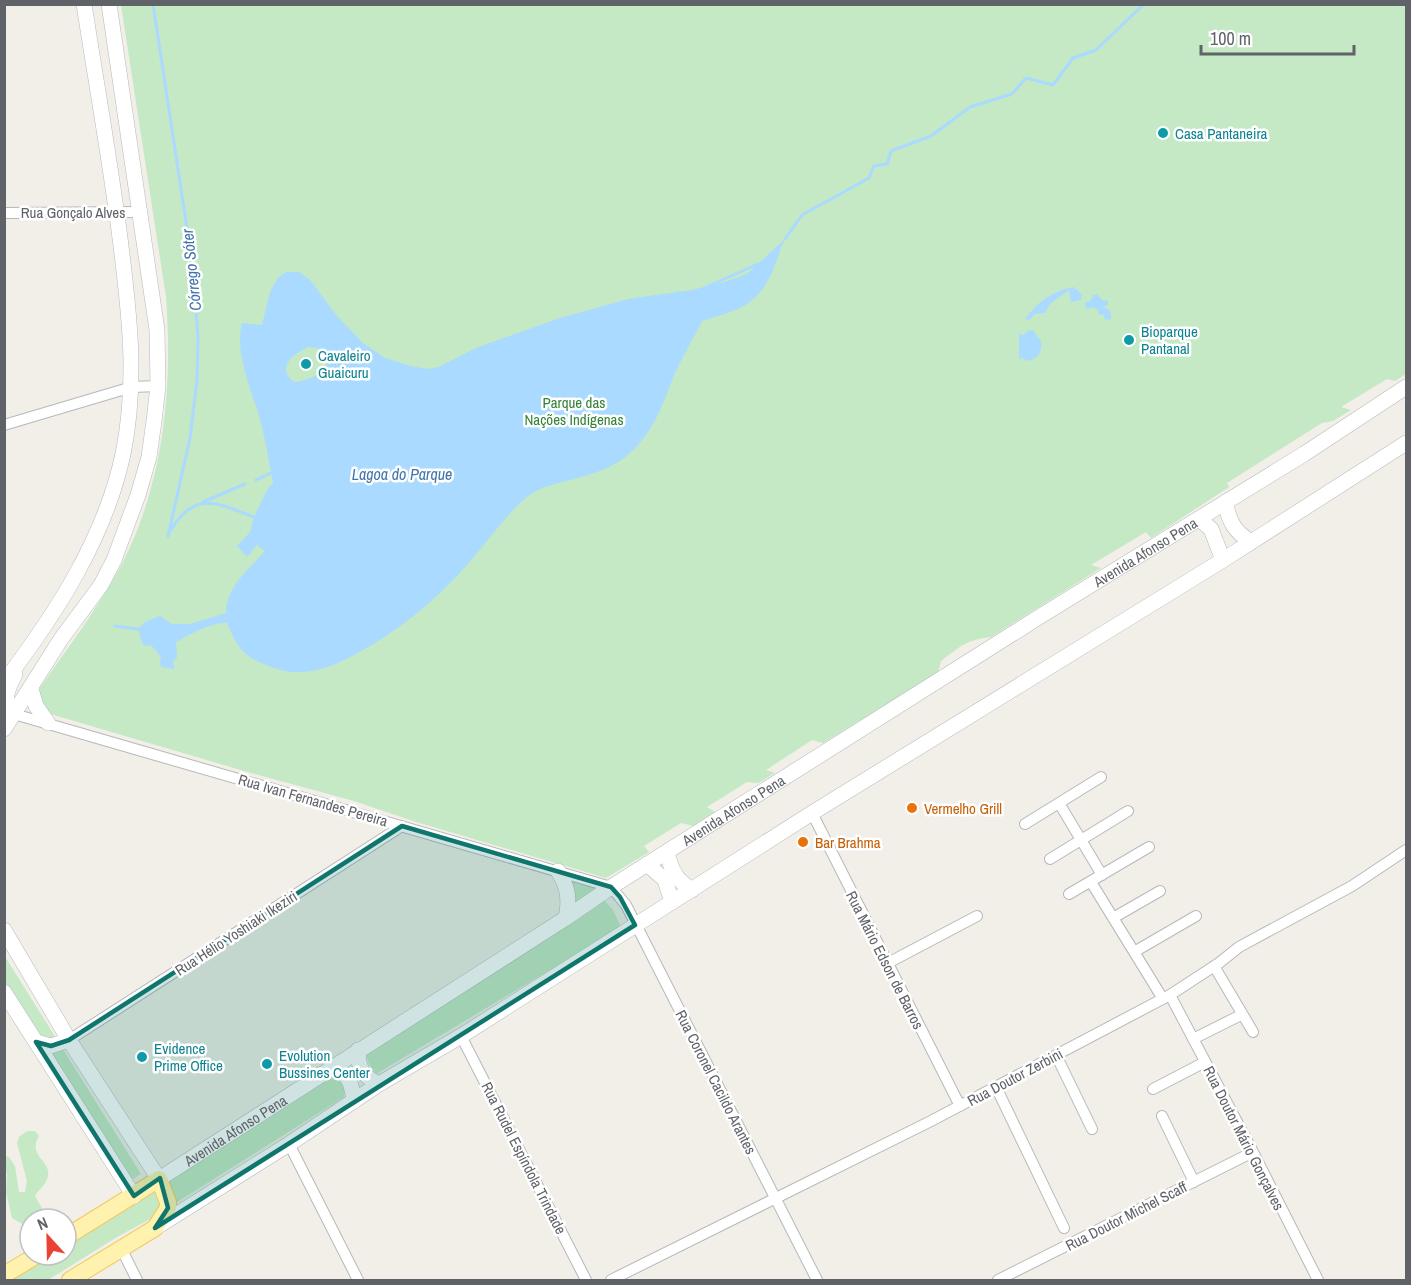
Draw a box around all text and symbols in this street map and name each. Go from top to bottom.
scale bar [1201,18,1354,56]
text: 100 m [1210,26,1251,51]
place label: Casa Pantaneira [1175,123,1267,144]
marker: Casa Pantaneira [1156,126,1170,140]
street label: Rua Gonçalo Alves [21,202,125,223]
water label: Córrego Sóter [176,227,206,312]
place label: Bioparque Pantanal [1141,321,1198,359]
marker: Bioparque Pantanal [1122,333,1136,347]
place label: Cavaleiro Guaicuru [318,345,371,383]
marker: Cavaleiro Guaicuru [299,357,313,371]
park label: Parque das Nações Indígenas [524,392,624,430]
water label: Lagoa do Parque [352,463,452,485]
street label: Avenida Afonso Pena [1088,512,1201,592]
street label: Rua Ivan Fernandes Pereira [236,769,390,831]
street label: Avenida Afonso Pena [677,769,789,851]
place label: Vermelho Grill [924,798,1002,819]
marker: Vermelho Grill [905,801,919,815]
place label: Bar Brahma [815,832,881,853]
marker: Bar Brahma [796,835,810,849]
street label: Rua Hélio Yoshiaki Ikeziri [171,886,301,980]
street label: Rua Mário Edson de Barros [841,887,929,1033]
street label: Rua Coronel Cacildo Arantes [670,1006,762,1158]
place label: Evidence Prime Office [154,1038,223,1076]
street label: Rua Doutor Zerbini [964,1043,1066,1111]
place label: Evolution Bussines Center [279,1045,370,1083]
marker: Evidence Prime Office [135,1050,149,1064]
marker: Evolution Bussines Center [260,1057,274,1071]
street label: Rua Doutor Mário Gonçalves [1198,1062,1290,1214]
street label: Rua Rudel Espíndola Trindade [476,1078,572,1238]
street label: Avenida Afonso Pena [179,1089,291,1171]
street label: Rua Doutor Michel Scaff [1062,1176,1191,1256]
north arrow [18,1207,78,1267]
text: N [34,1211,51,1235]

